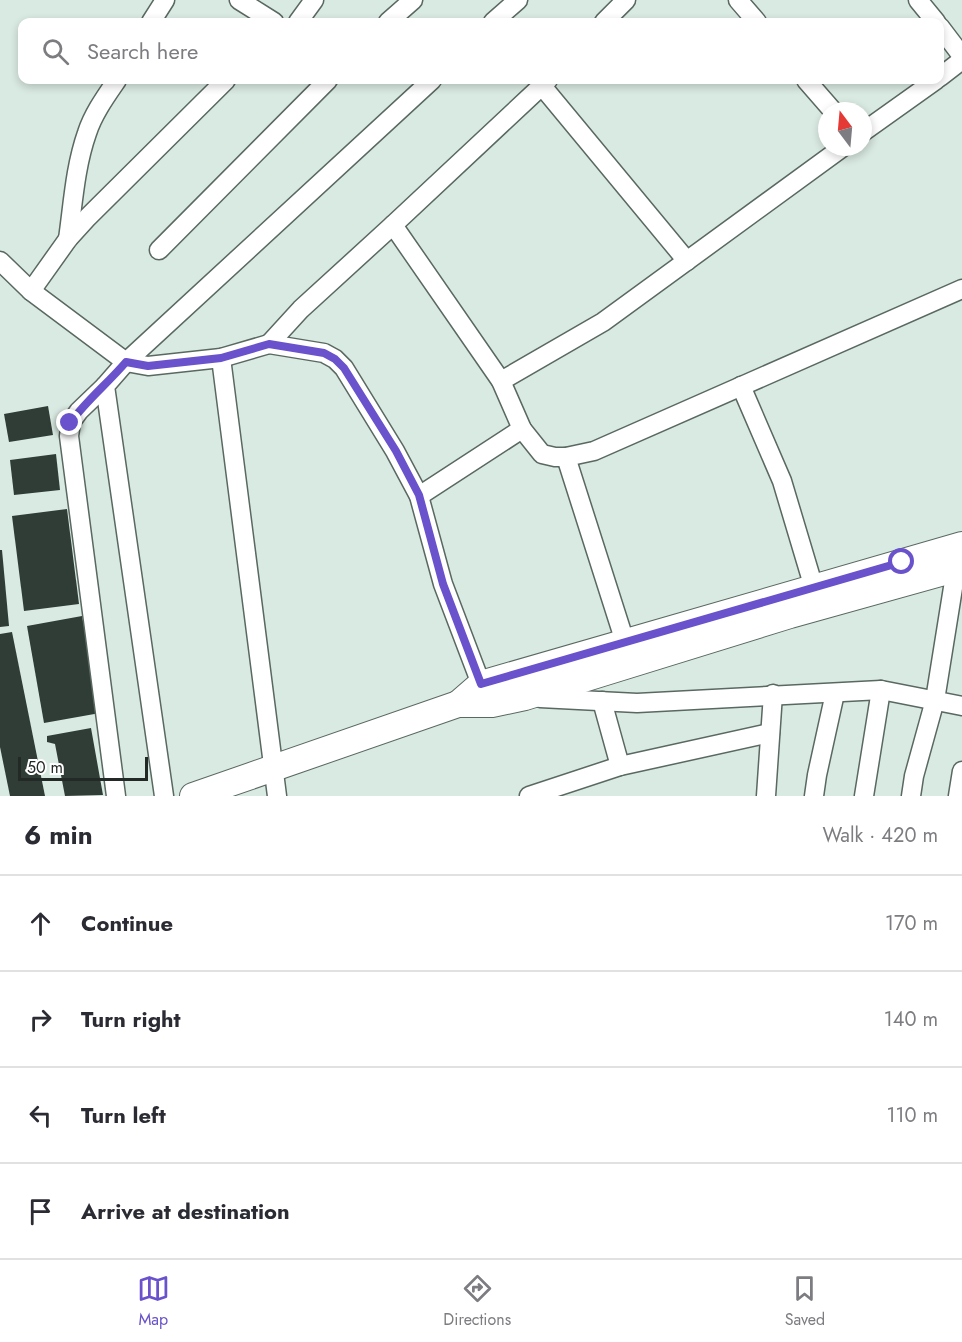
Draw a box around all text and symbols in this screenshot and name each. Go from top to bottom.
search box [18,18,944,84]
icon: search [39,35,72,68]
text: Search here [87,35,198,67]
north arrow [818,102,872,156]
route end [56,409,82,435]
route start [888,548,914,574]
scale bar [18,754,148,782]
text: 50 m [27,756,63,779]
text: 6 min [24,816,93,854]
text: Walk · 420 m [823,821,938,850]
icon: ahead [24,907,57,940]
text: Continue [81,907,173,939]
text: 170 m [885,909,938,938]
icon: right [24,1003,57,1036]
text: Turn right [81,1003,181,1035]
text: 140 m [884,1005,938,1034]
icon: left [24,1099,57,1132]
text: Turn left [81,1099,166,1131]
text: 110 m [886,1101,938,1130]
icon: arrive [24,1195,57,1228]
text: Arrive at destination [81,1195,290,1227]
tab: Map [137,1272,170,1331]
tab: Directions [443,1272,511,1331]
tab: Saved [785,1272,825,1331]

